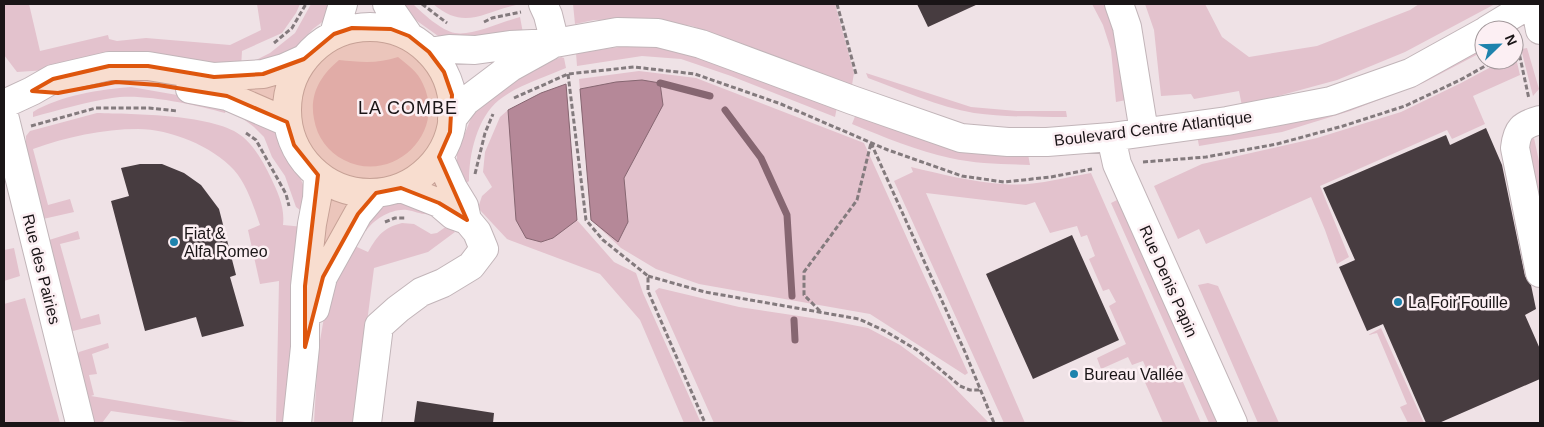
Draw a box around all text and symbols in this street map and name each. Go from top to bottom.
north arrow [1474,20,1524,70]
text: N [1502,32,1520,48]
district label: LA COMBE [358,98,458,118]
street label: Boulevard Centre Atlantique [1053,108,1253,149]
street label: Rue des Pairies [20,212,63,326]
street label: Rue Denis Papin [1136,223,1201,340]
place label: Fiat & Alfa Romeo [184,225,268,260]
marker: Fiat & Alfa Romeo [168,236,180,248]
place label: La Foir'Fouille [1408,294,1508,311]
marker: La Foir'Fouille [1392,296,1404,308]
place label: Bureau Vallée [1084,366,1183,383]
marker: Bureau Vallée [1068,368,1080,380]

